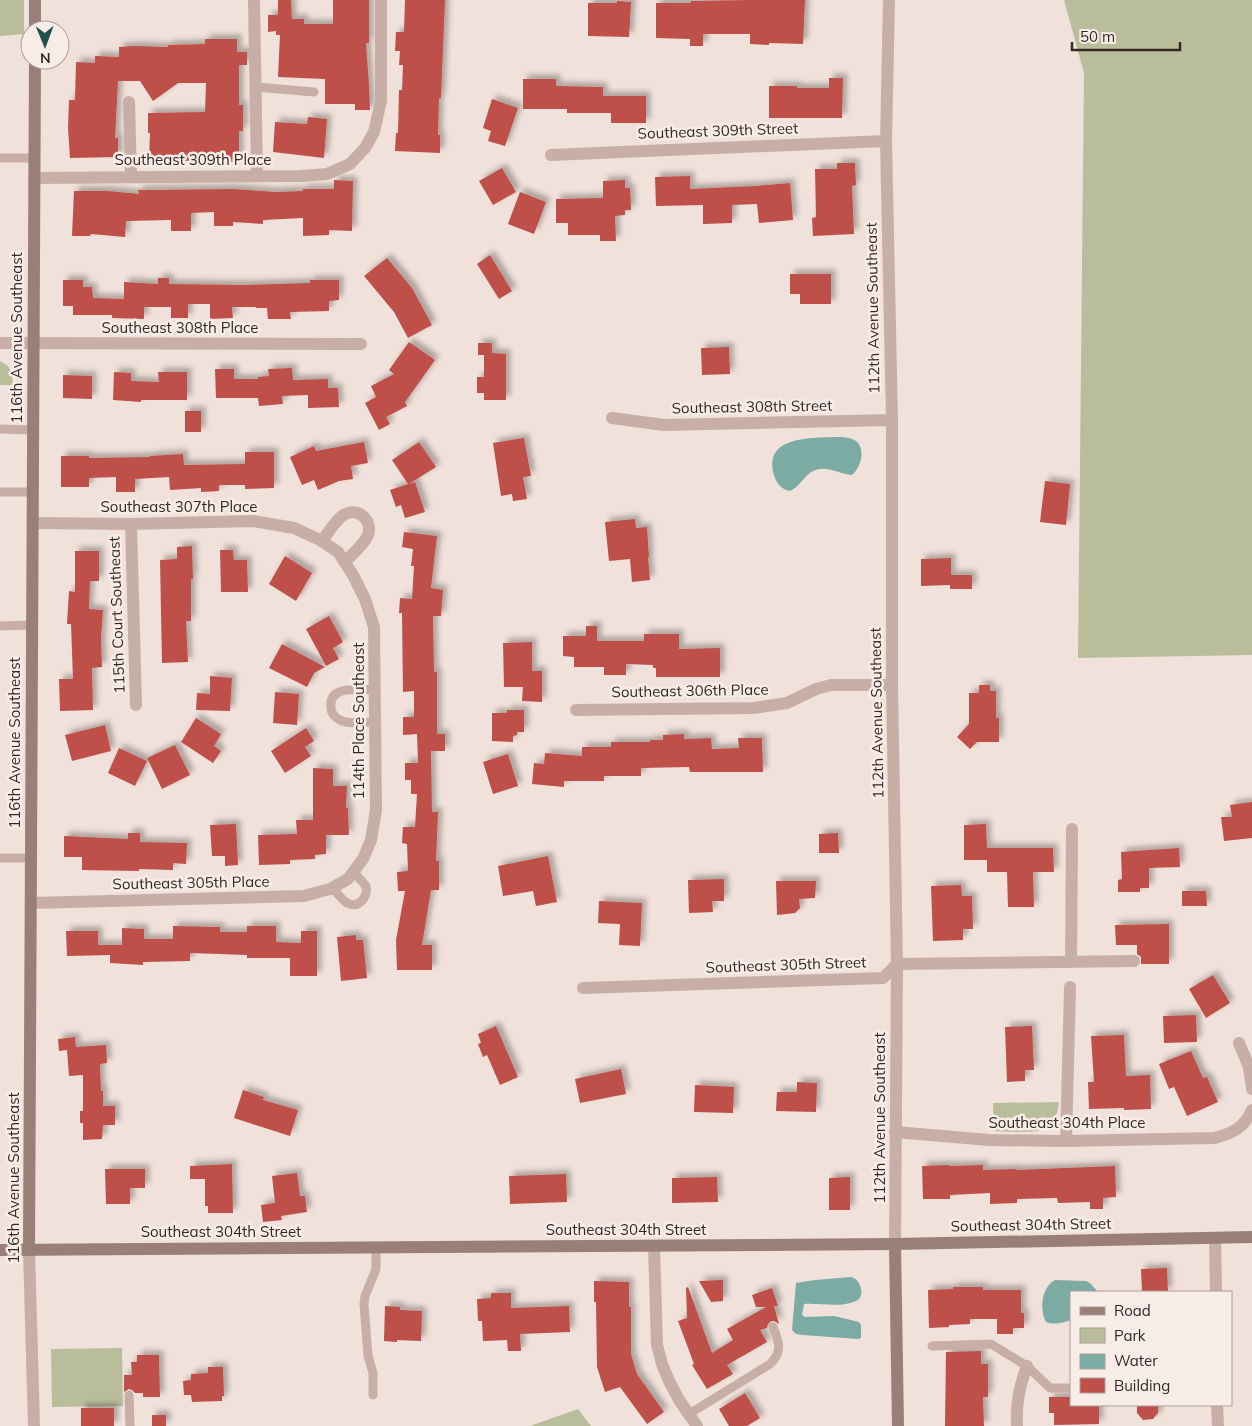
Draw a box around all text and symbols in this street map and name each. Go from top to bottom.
north arrow [20,20,70,70]
scale bar [1072,20,1180,52]
text: 50 m [1080,27,1115,46]
text: N [40,49,51,67]
street label: Southeast 309th Street [637,118,799,143]
street label: Southeast 309th Place [114,150,272,169]
street label: 112th Avenue Southeast [862,222,883,394]
street label: 116th Avenue Southeast [7,252,26,424]
street label: Southeast 308th Place [101,318,259,337]
street label: Southeast 308th Street [671,396,833,417]
street label: Southeast 307th Place [100,497,258,516]
street label: 115th Court Southeast [104,536,129,694]
street label: 112th Avenue Southeast [866,627,887,799]
street label: 114th Place Southeast [349,642,368,800]
street label: 116th Avenue Southeast [5,657,24,829]
street label: Southeast 306th Place [611,680,769,701]
street label: Southeast 305th Place [112,872,270,893]
street label: Southeast 305th Street [705,952,867,977]
street label: 112th Avenue Southeast [870,1032,889,1204]
street label: 116th Avenue Southeast [4,1092,23,1264]
street label: Southeast 304th Place [988,1113,1146,1132]
street label: Southeast 304th Street [950,1214,1112,1235]
street label: Southeast 304th Street [546,1220,706,1239]
street label: Southeast 304th Street [141,1222,301,1241]
legend [1070,1291,1232,1406]
text: Road [1114,1301,1151,1320]
text: Park [1114,1326,1146,1345]
text: Water [1114,1351,1158,1370]
text: Building [1114,1376,1170,1395]

